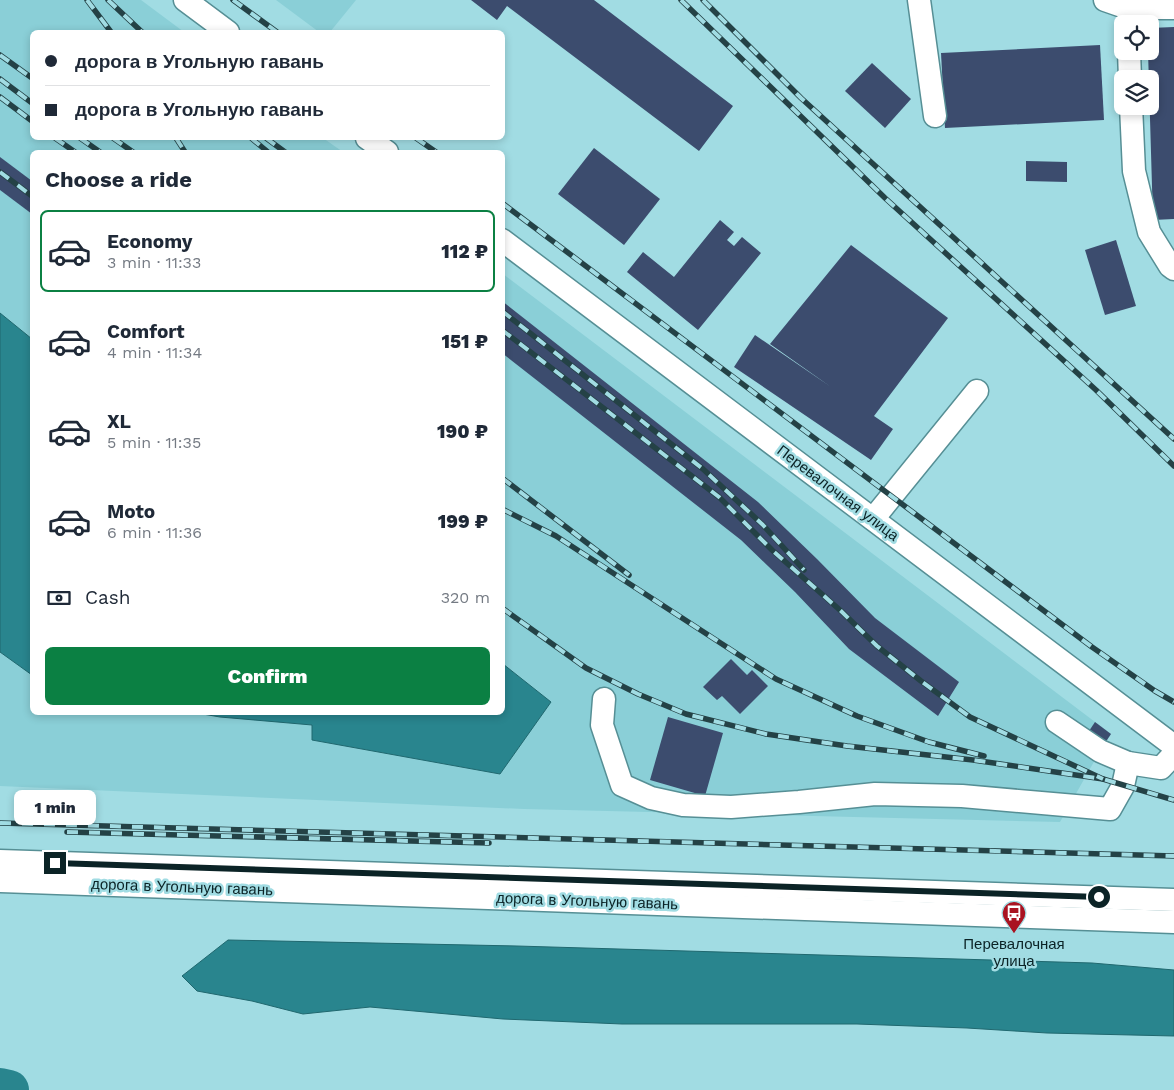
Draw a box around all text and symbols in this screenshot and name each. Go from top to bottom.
map controls [1114,15,1159,115]
button: locate [1114,15,1159,60]
text: дорога в Угольную гавань [75,50,324,73]
button: layers [1114,70,1159,115]
text: дорога в Угольную гавань [75,98,324,121]
text: Choose a ride [45,167,192,192]
icon: car [47,229,92,274]
text: Economy [107,230,192,253]
text: 112 ₽ [441,240,488,263]
text: 3 min · 11:33 [107,253,201,272]
icon: car [47,319,92,364]
text: Comfort [107,320,185,343]
text: 151 ₽ [442,330,488,353]
text: 4 min · 11:34 [107,343,202,362]
icon: car [47,409,92,454]
text: XL [107,410,131,433]
text: 190 ₽ [437,420,488,443]
text: 5 min · 11:35 [107,433,201,452]
street label: Перевалочная улица [774,441,903,545]
icon: car [47,499,92,544]
text: Moto [107,500,155,523]
text: 199 ₽ [438,510,488,533]
text: 6 min · 11:36 [107,523,202,542]
icon: cash [45,584,73,612]
text: Cash [85,586,131,609]
text: 320 m [441,588,490,607]
button: Confirm [45,647,490,705]
callout: 1 min [14,790,96,826]
text: 1 min [34,798,76,817]
route end [44,852,66,874]
street label: дорога в Угольную гавань [91,875,273,899]
route start [1088,886,1110,908]
street label: дорога в Угольную гавань [496,889,678,913]
bus stop icon: Перевалочная улица [1001,900,1027,934]
place label: Перевалочная улица [963,935,1065,970]

